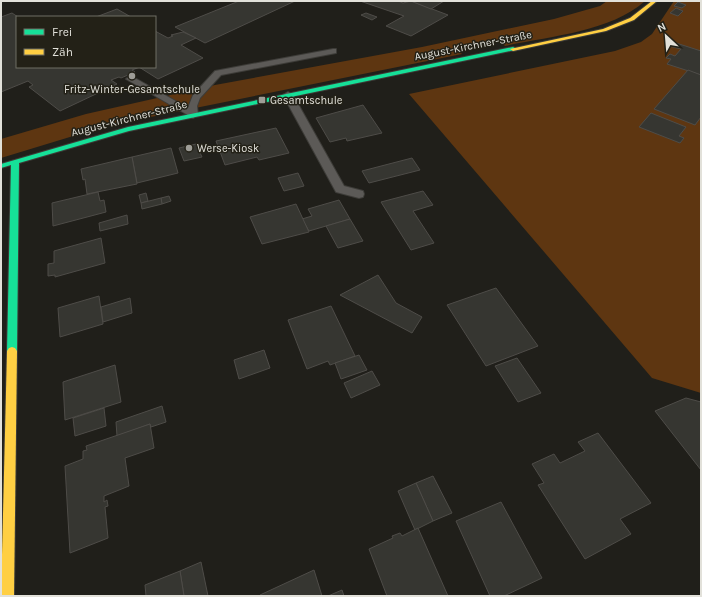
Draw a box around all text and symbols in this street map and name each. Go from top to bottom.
legend [16,16,156,68]
north arrow [646,16,686,56]
text: N [655,20,668,35]
text: Frei [52,25,72,39]
street label: August-Kirchner-Straße [413,28,533,63]
text: Zäh [52,45,73,59]
marker: Fritz-Winter-Gesamtschule [127,71,137,81]
place label: Fritz-Winter-Gesamtschule [64,83,200,96]
place label: Gesamtschule [270,94,343,107]
marker: Gesamtschule [257,95,267,105]
street label: August-Kirchner-Straße [70,98,189,139]
place label: Werse-Kiosk [197,142,259,155]
marker: Werse-Kiosk [184,143,194,153]

